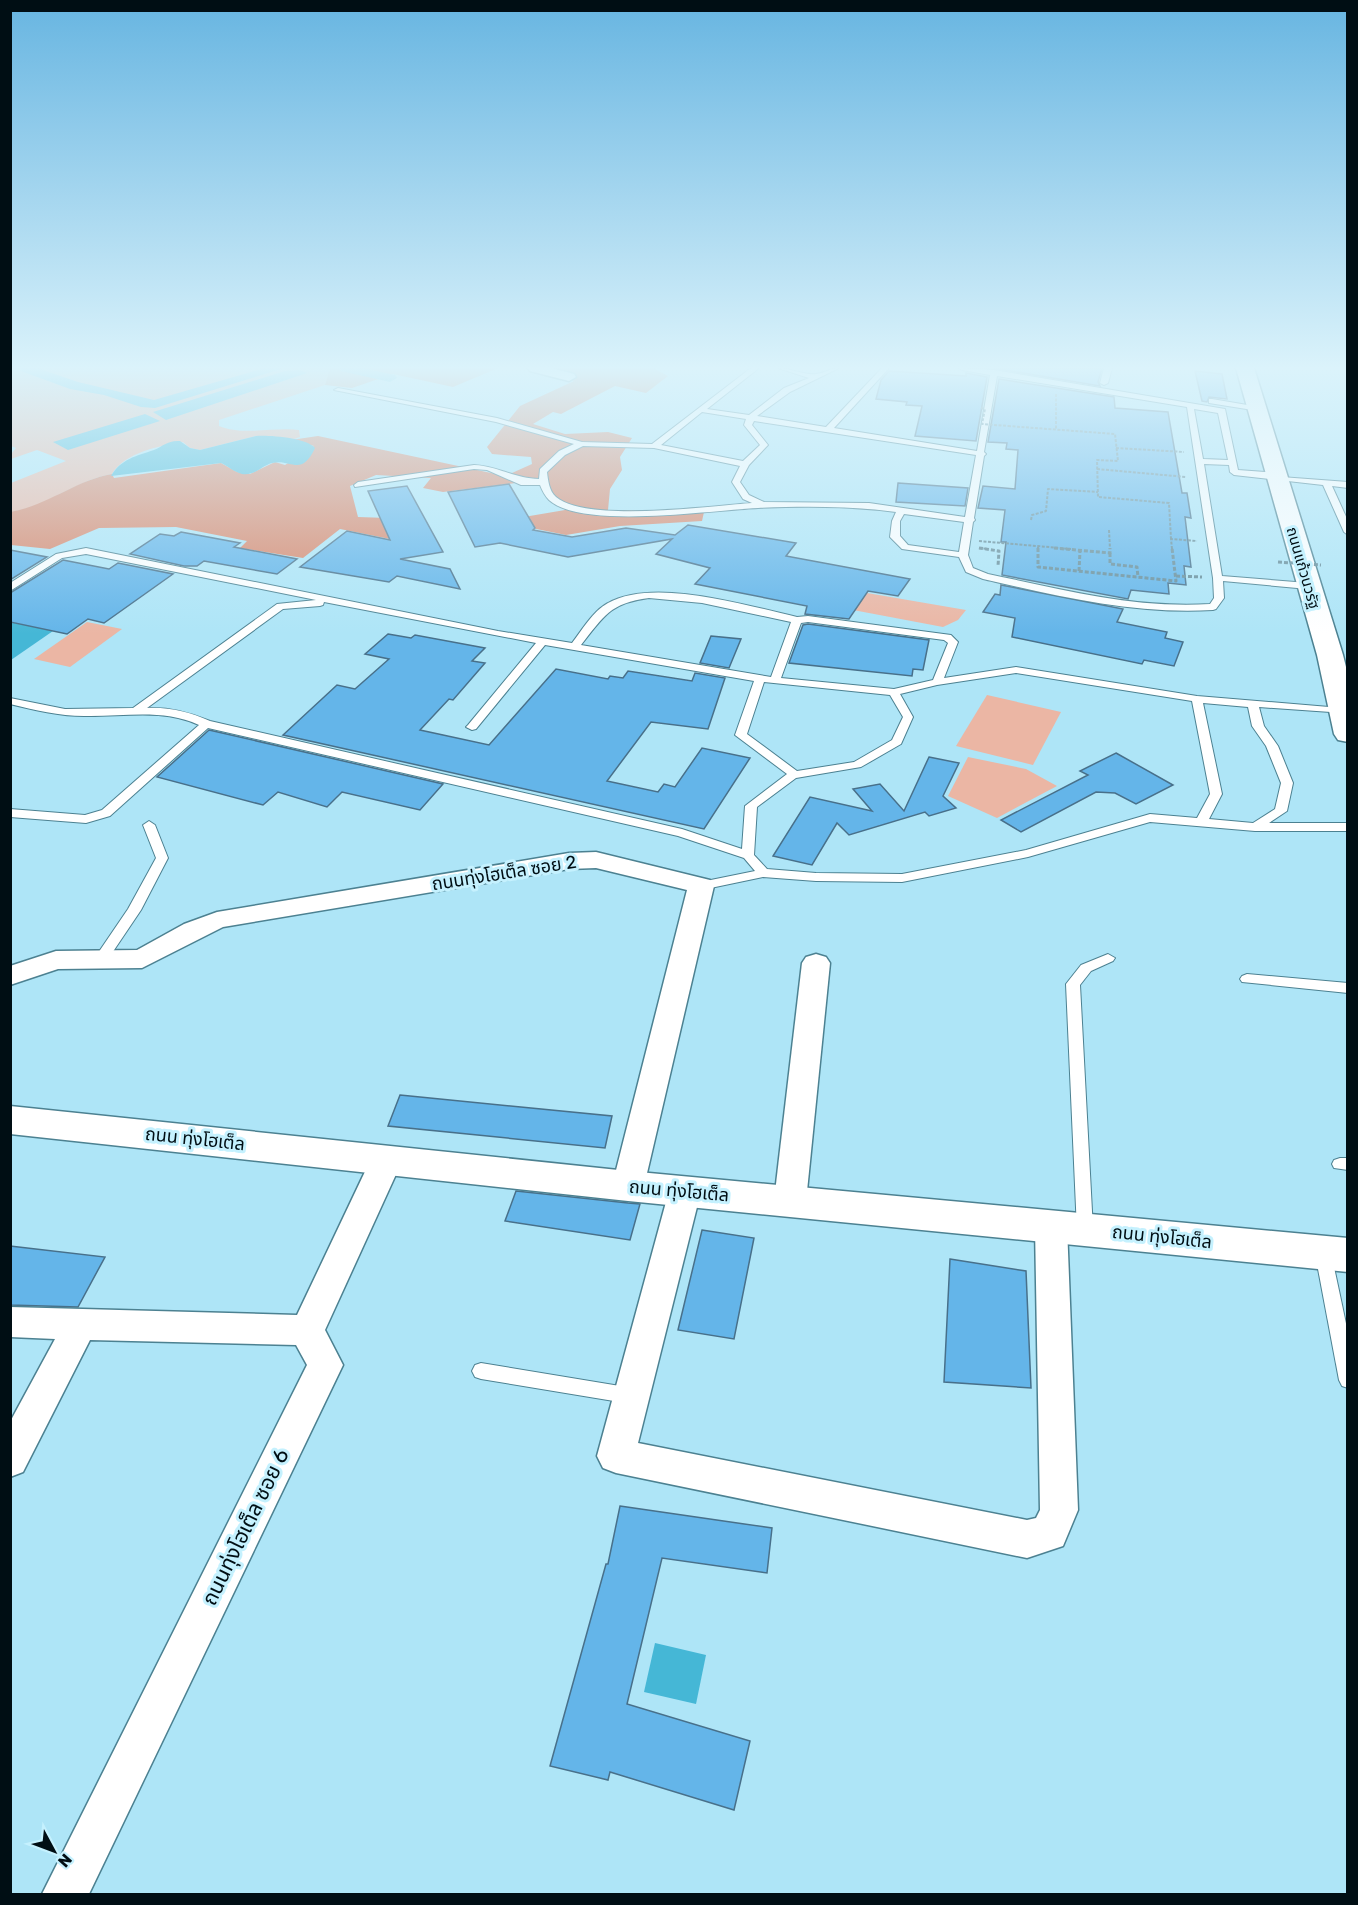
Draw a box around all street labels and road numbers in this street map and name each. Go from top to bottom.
street label: ถนนแก้วนวรัฐ [1283,525,1323,611]
street label: ถนนทุ่งโฮเต็ล ซอย 2 [430,851,578,895]
street label: ถนน ทุ่งโฮเต็ล [144,1123,246,1155]
street label: ถนน ทุ่งโฮเต็ล [628,1176,730,1206]
street label: ถนน ทุ่งโฮเต็ล [1111,1221,1213,1253]
street label: ถนนทุ่งโฮเต็ล ซอย 6 [196,1445,295,1610]

